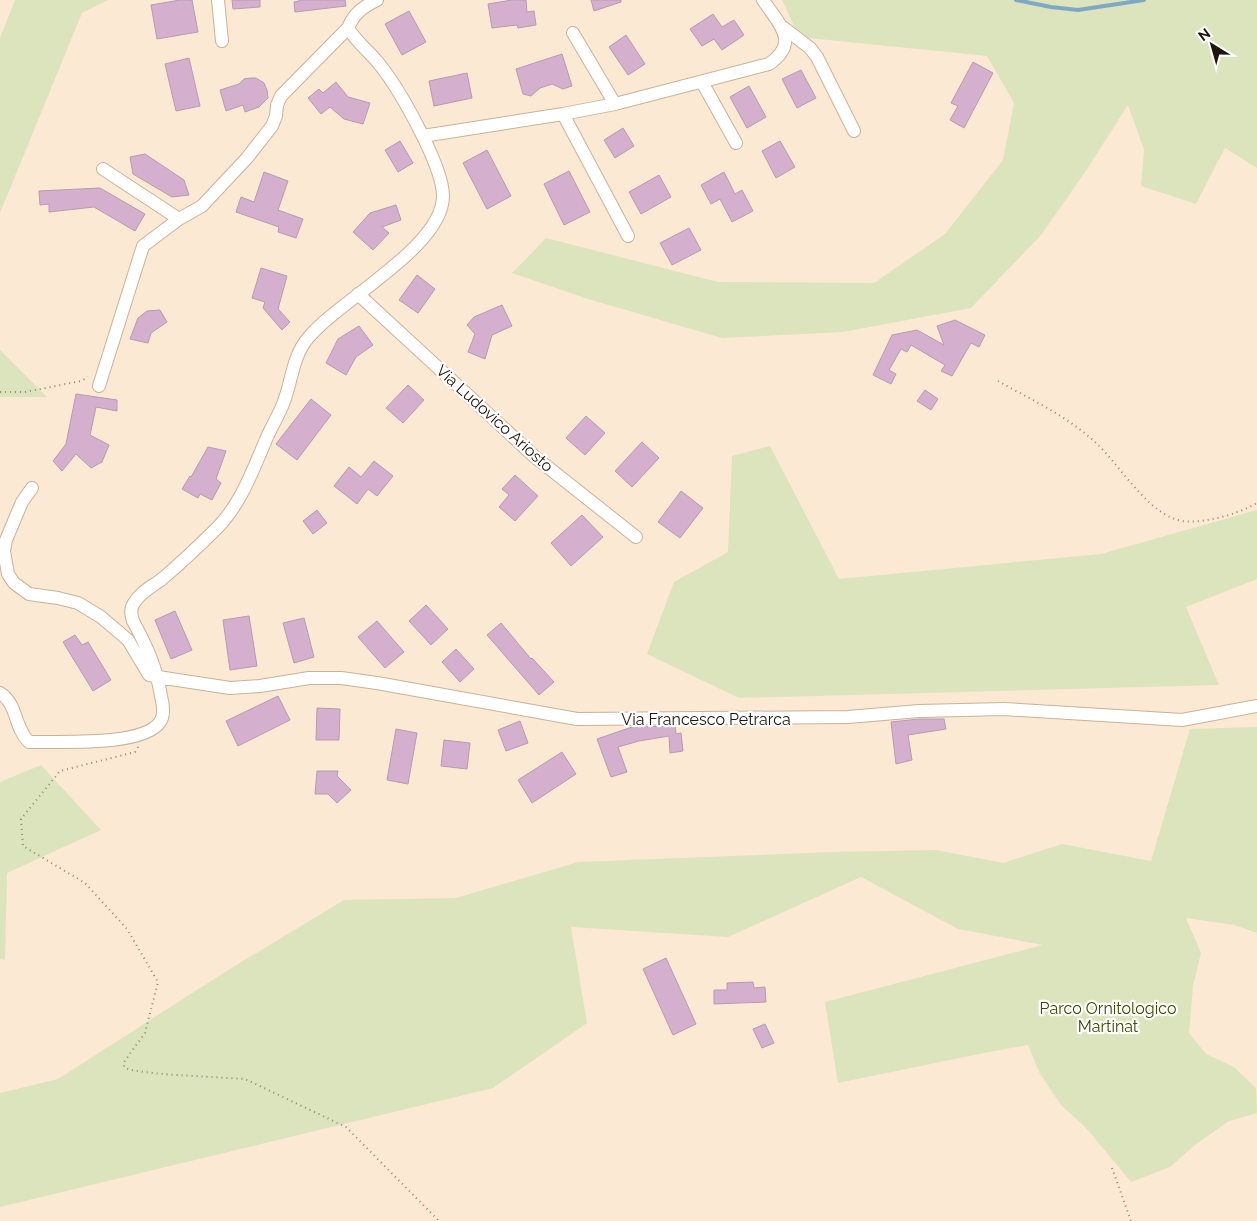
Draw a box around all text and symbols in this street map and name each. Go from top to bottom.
north arrow [1187,20,1237,70]
text: N [1195,25,1213,44]
street label: Via Ludovico Ariosto [432,361,557,476]
street label: Via Francesco Petrarca [621,710,791,729]
park label: Parco Ornitologico Martinat [1040,999,1176,1036]

